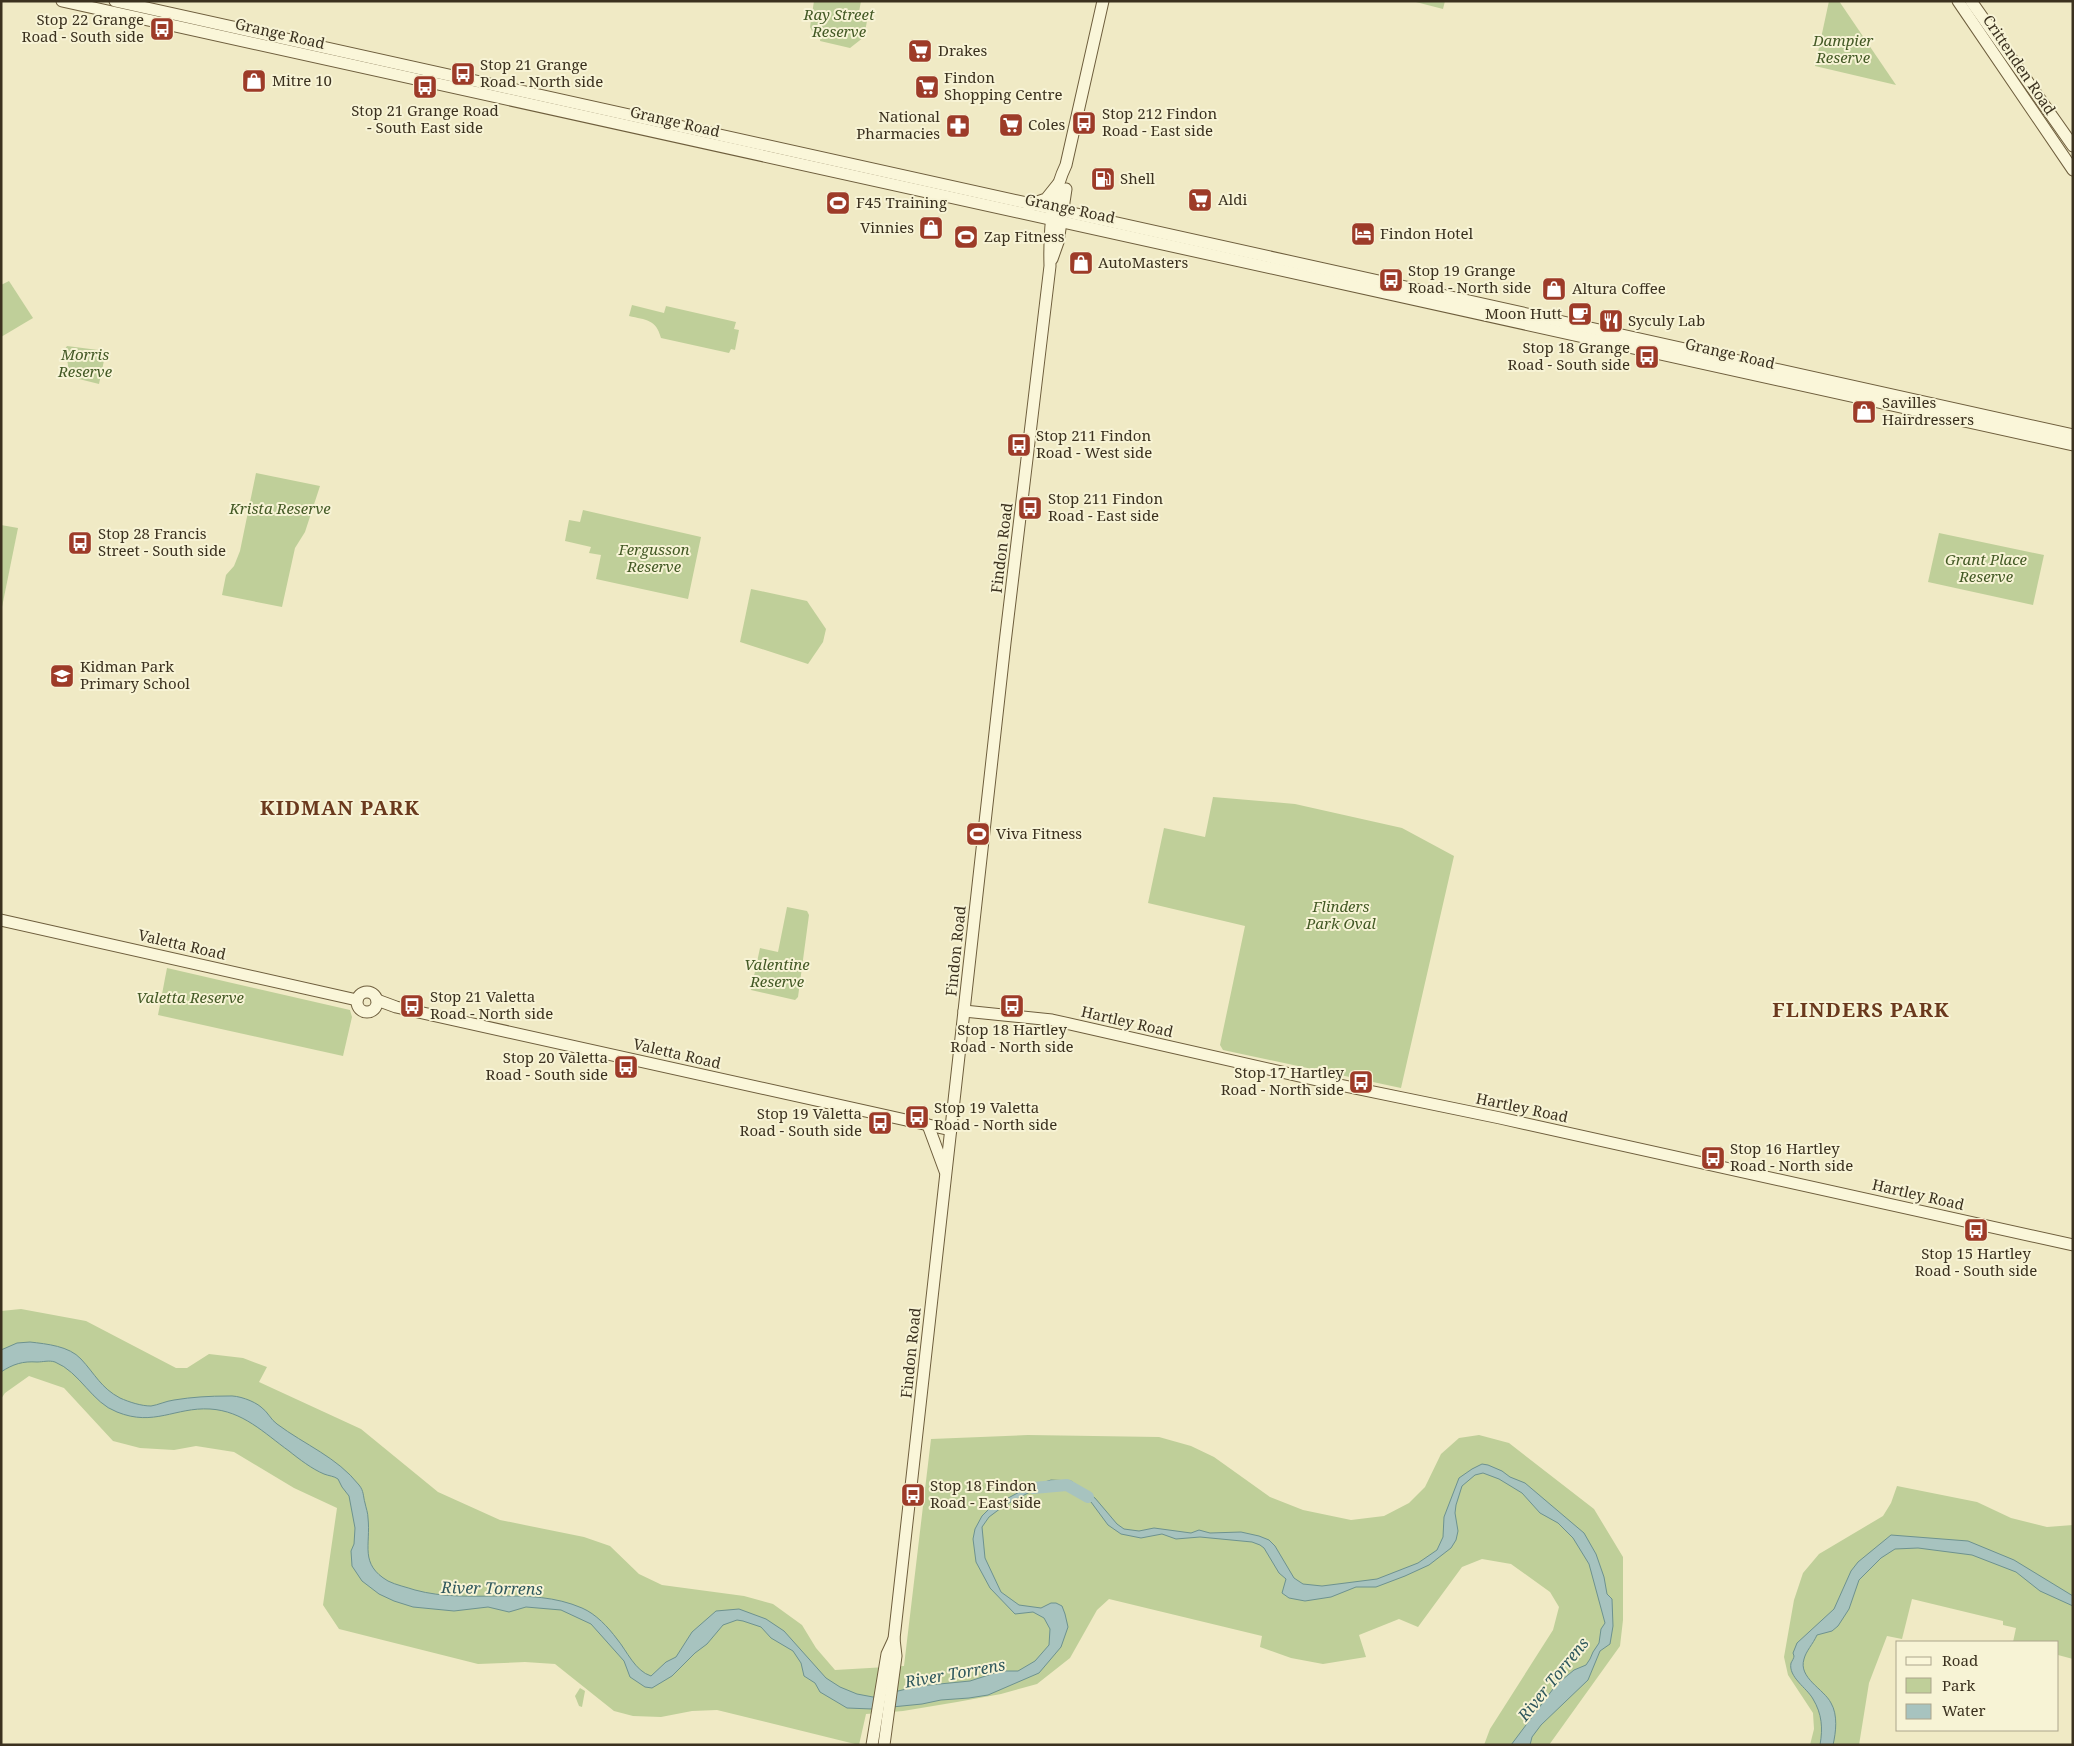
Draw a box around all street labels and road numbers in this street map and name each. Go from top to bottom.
street label: Crittenden Road [1979,11,2061,118]
street label: Grange Road [233,13,327,53]
street label: Grange Road [628,101,722,141]
street label: Grange Road [1023,189,1117,227]
street label: Grange Road [1683,333,1777,373]
street label: Findon Road [986,502,1016,594]
street label: Findon Road [940,905,970,997]
street label: Valetta Road [136,924,228,964]
street label: Hartley Road [1079,1001,1175,1041]
street label: Valetta Road [631,1033,723,1073]
street label: Hartley Road [1474,1087,1570,1127]
street label: Hartley Road [1870,1174,1966,1214]
street label: Findon Road [895,1307,925,1399]

